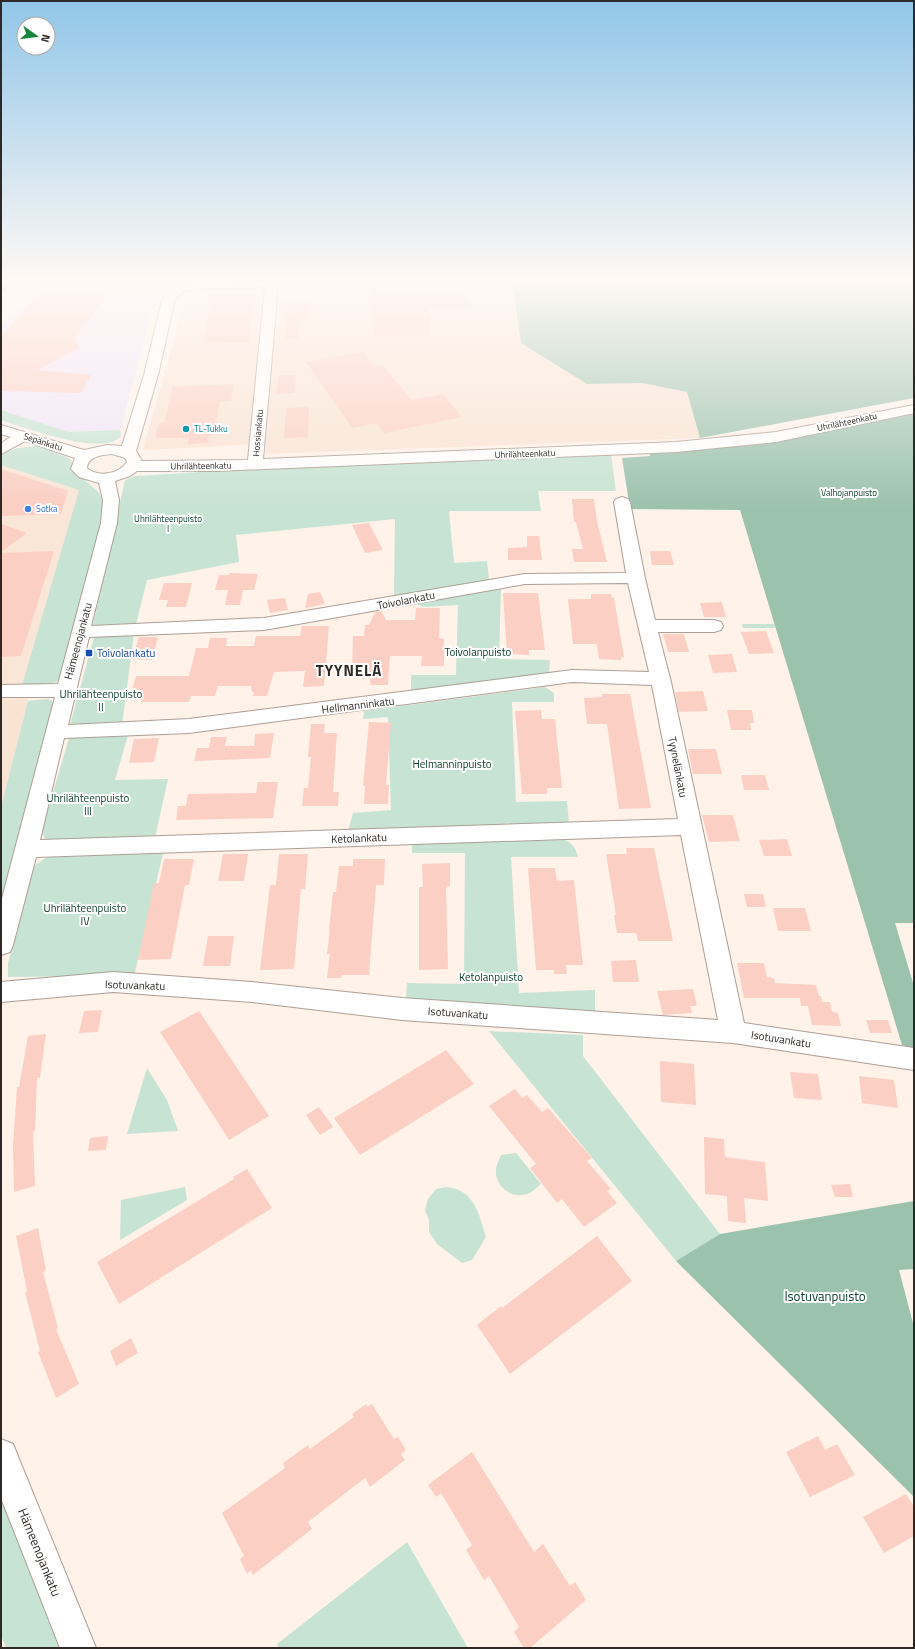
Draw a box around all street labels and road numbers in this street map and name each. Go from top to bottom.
street label: Hossiankatu [249,409,266,457]
street label: Uhrilähteenkatu [816,409,878,434]
street label: Sepänkatu [22,429,65,454]
street label: Uhrilähteenkatu [494,446,556,461]
street label: Uhrilähteenkatu [170,458,232,473]
street label: Toivolankatu [376,587,436,613]
street label: Hämeenojankatu [60,601,96,681]
street label: Hellmanninkatu [321,693,396,717]
street label: Tyynelänkatu [664,735,692,799]
street label: Ketolankatu [331,829,387,847]
street label: Isotuvankatu [105,976,166,994]
street label: Isotuvankatu [427,1003,489,1023]
street label: Isotuvankatu [750,1026,812,1052]
street label: Hämeenojankatu [13,1505,67,1599]

